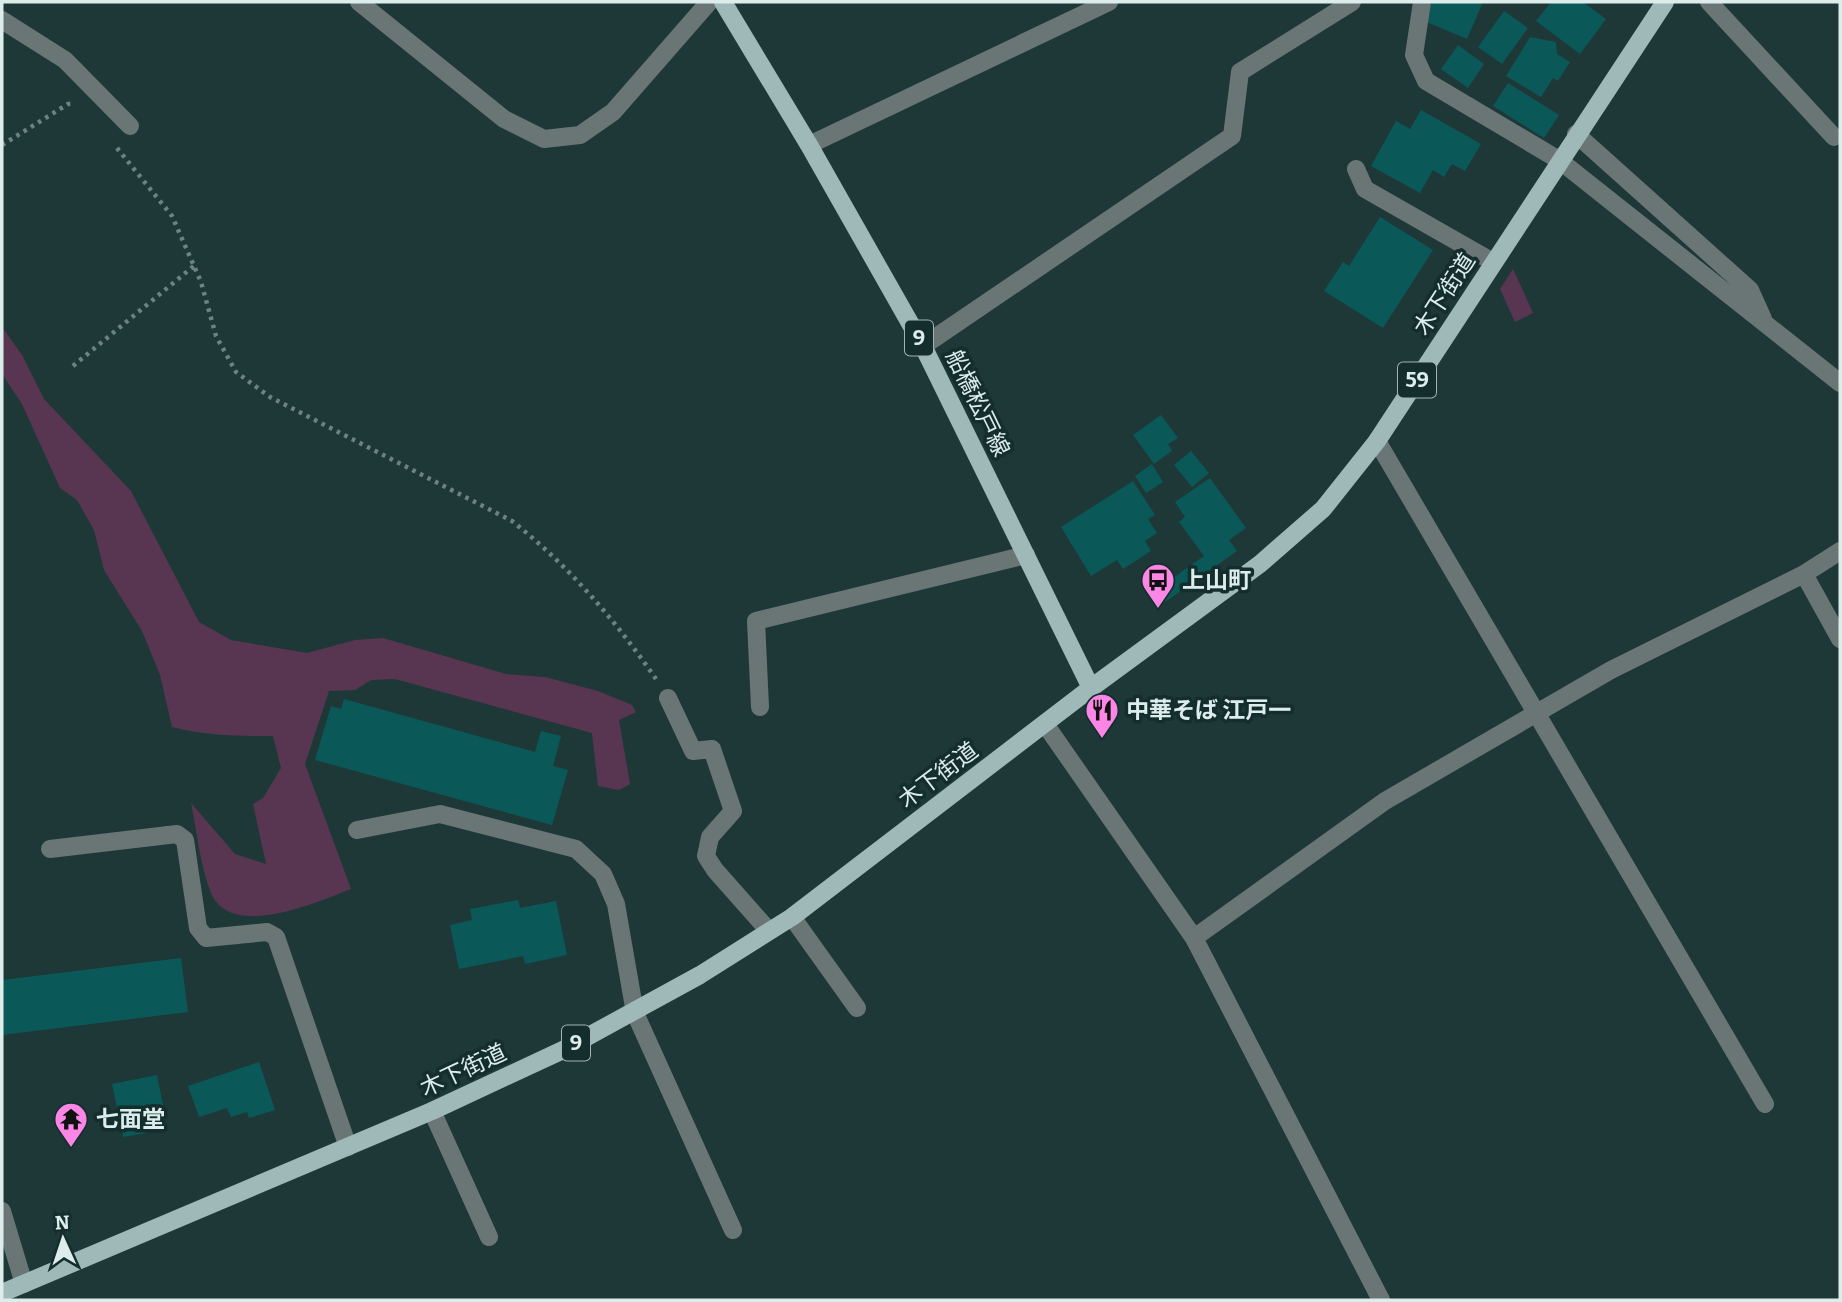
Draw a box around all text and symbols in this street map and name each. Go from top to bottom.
street label: 木下街道 [1407,248,1481,340]
road number: 9 [905,320,933,356]
street label: 船橋松戸線 [940,345,1016,461]
road number: 59 [1398,362,1436,398]
bus stop icon: 上山町 [1139,561,1177,610]
place label: 上山町 [1182,566,1251,594]
restaurant icon: 中華そば 江戸一 [1083,691,1121,740]
place label: 中華そば 江戸一 [1126,696,1291,724]
street label: 木下街道 [893,736,983,814]
road number: 9 [562,1026,590,1060]
street label: 木下街道 [415,1038,511,1102]
temple icon: 七面堂 [52,1100,90,1149]
place label: 七面堂 [96,1105,165,1133]
north arrow [28,1204,98,1274]
text: N [54,1211,70,1234]

